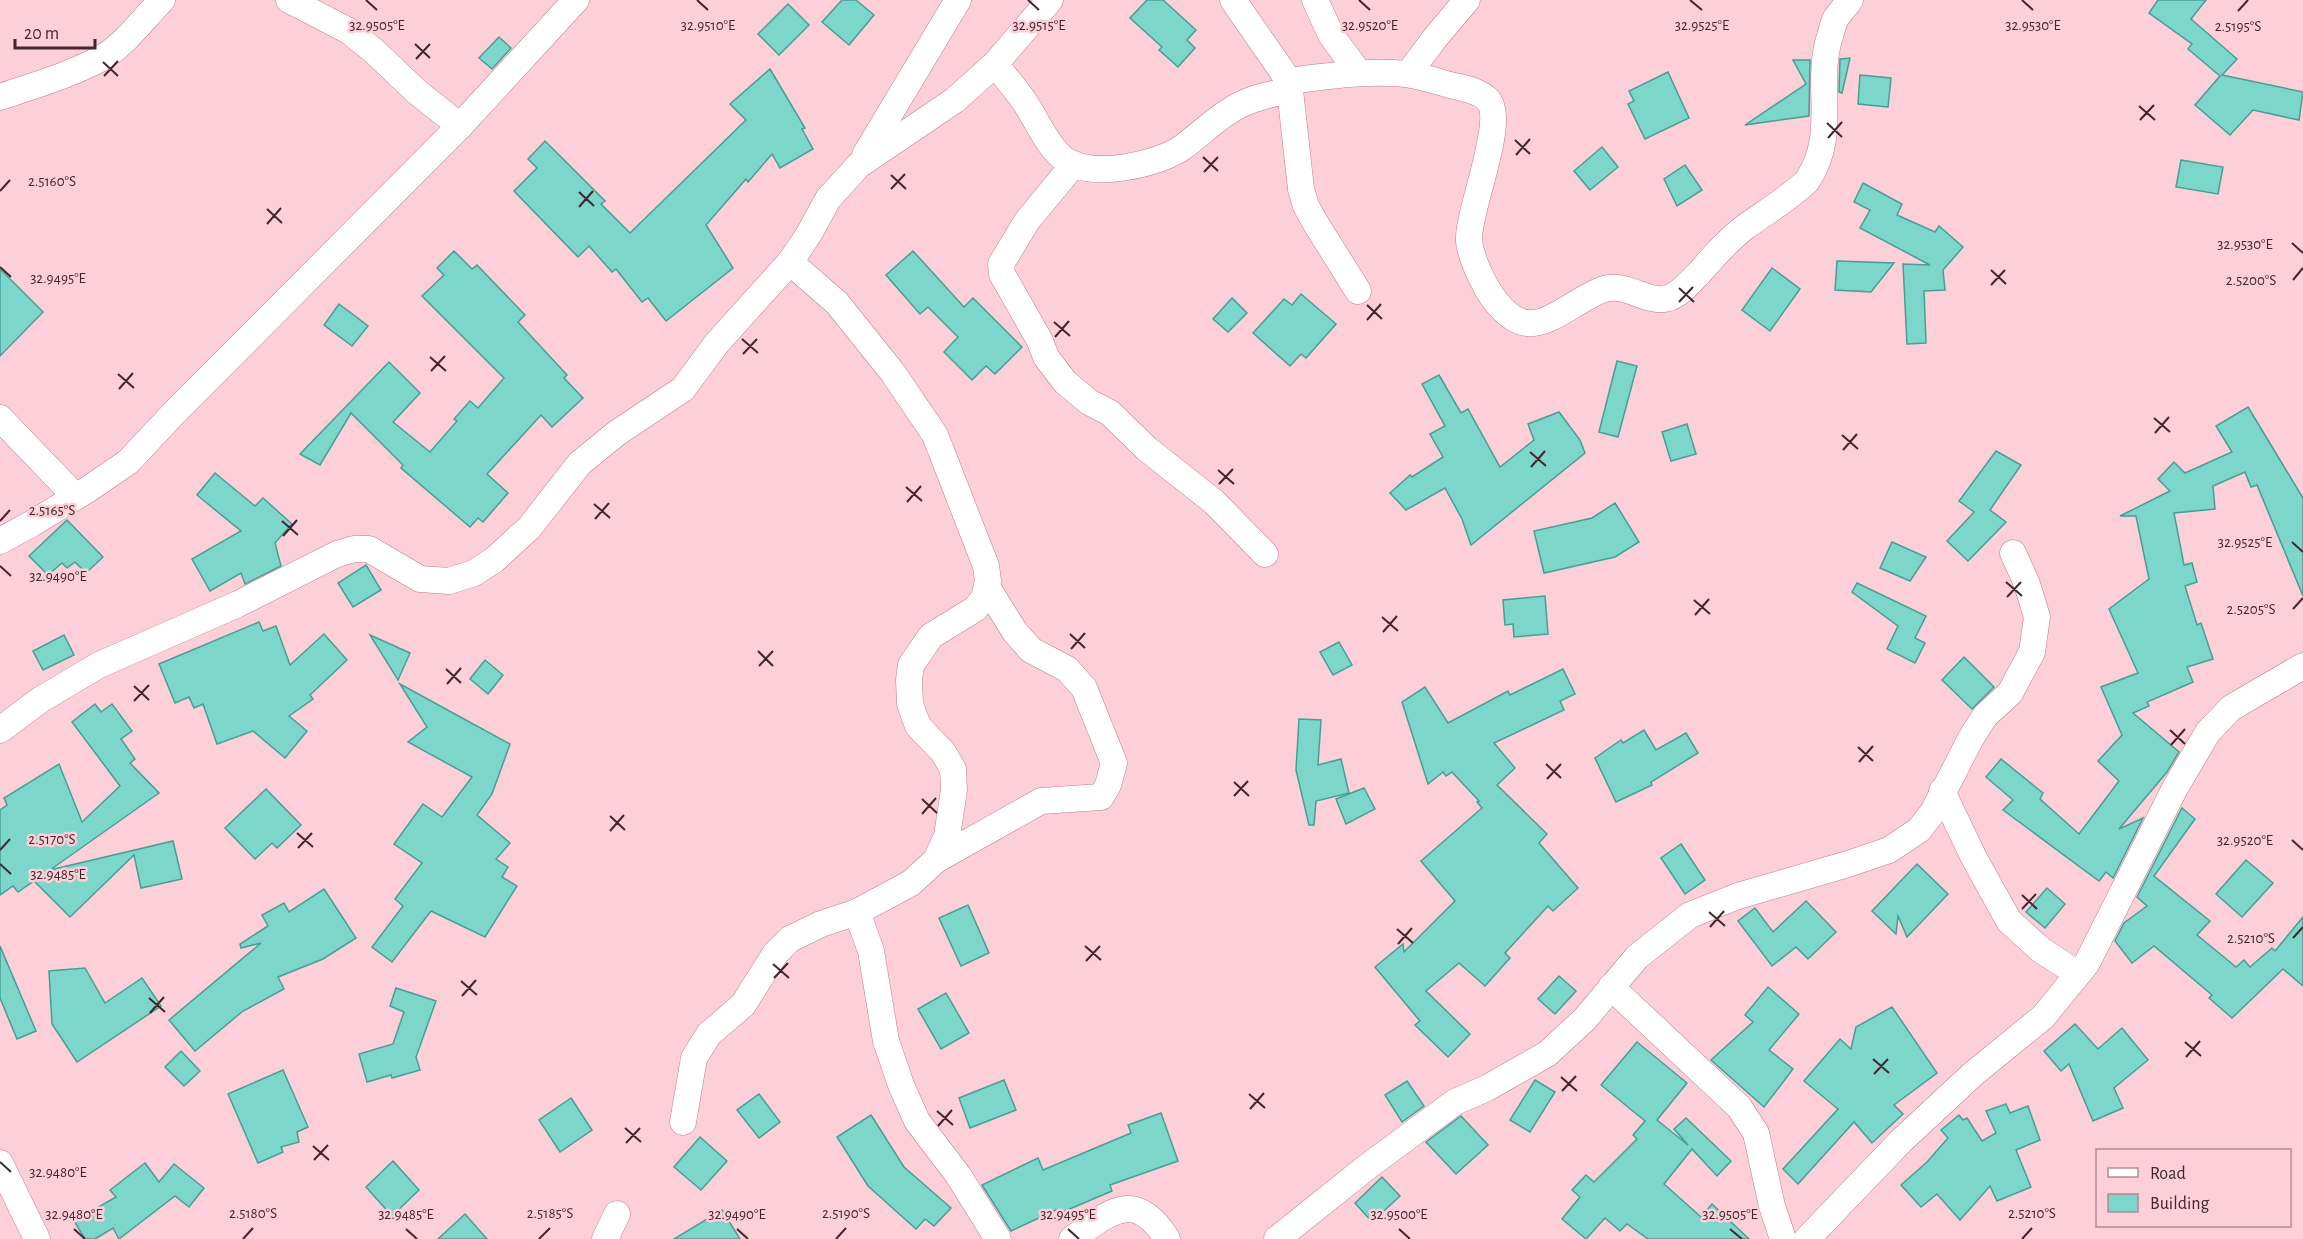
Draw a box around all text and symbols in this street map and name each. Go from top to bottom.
scale bar [15,12,94,50]
text: 32.9505°E [349,18,405,33]
text: 32.9510°E [681,18,735,33]
text: 32.9515°E [1013,18,1065,33]
text: 32.9520°E [1342,18,1398,33]
text: 32.9525°E [1675,18,1729,33]
text: 32.9530°E [2005,18,2061,33]
text: 2.5195°S [2215,19,2261,34]
text: 20 m [24,25,59,43]
text: 2.5160°S [28,174,76,189]
text: 32.9530°E [2217,237,2273,252]
text: 32.9495°E [30,271,86,286]
text: 2.5200°S [2226,273,2276,288]
text: 2.5165°S [29,503,75,518]
text: 32.9525°E [2218,535,2272,550]
text: 32.9490°E [29,569,87,584]
text: 2.5205°S [2226,602,2276,617]
text: 2.5170°S [28,832,76,847]
text: 32.9520°E [2217,833,2273,848]
text: 32.9485°E [30,867,86,882]
text: 2.5210°S [2227,931,2275,946]
legend [2096,1149,2291,1227]
text: 32.9480°E [29,1165,87,1180]
text: Road [2150,1165,2186,1183]
text: Building [2150,1195,2210,1213]
text: 2.5180°S [229,1206,277,1221]
text: 2.5185°S [527,1206,573,1221]
text: 2.5190°S [822,1206,870,1221]
text: 2.5210°S [2008,1206,2056,1221]
text: 32.9480°E [45,1207,103,1222]
text: 32.9485°E [378,1207,434,1222]
text: 32.9490°E [708,1207,766,1222]
text: 32.9495°E [1040,1207,1096,1222]
text: 32.9500°E [1370,1207,1428,1222]
text: 32.9505°E [1702,1207,1758,1222]

